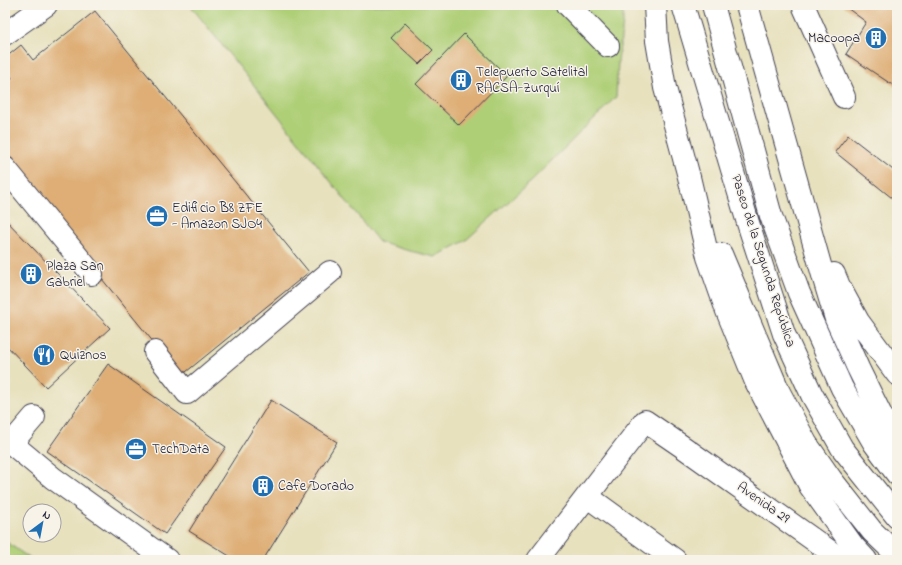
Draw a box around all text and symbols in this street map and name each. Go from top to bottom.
building icon: Macoopa [863,25,889,51]
place label: Macoopa [808,28,860,49]
place label: Telepuerto Satelital RACSA-Zurquí [476,62,588,99]
building icon: Telepuerto Satelital RACSA-Zurquí [448,67,474,93]
street label: Paseo de la Segunda República [724,172,801,350]
place label: Edificio B8 ZFE - Amazon SJO4 [172,198,263,235]
office icon: Edificio B8 ZFE - Amazon SJO4 [144,203,170,229]
place label: Plaza San Gabriel [46,256,104,293]
building icon: Plaza San Gabriel [18,261,44,287]
restaurant icon: Quiznos [31,342,57,368]
place label: Quiznos [60,345,107,366]
office icon: TechData [123,436,149,462]
place label: TechData [152,439,209,460]
building icon: Cafe Dorado [250,473,276,499]
place label: Cafe Dorado [278,476,354,497]
street label: Avenida 29 [732,477,794,529]
north arrow [22,503,62,543]
text: N [39,507,54,524]

